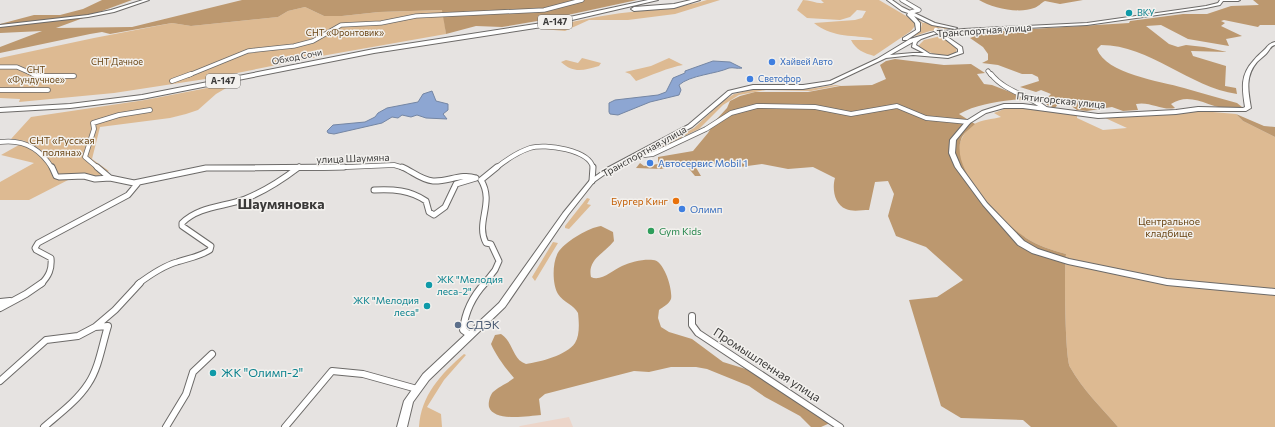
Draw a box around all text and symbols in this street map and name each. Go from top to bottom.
place label: ВКУ [1137,7,1155,18]
marker: ВКУ [1124,8,1134,18]
road number: А-147 [538,15,572,29]
street label: Транспортная улица [936,21,1032,39]
park label: СНТ «Фронтовик» [306,27,384,38]
street label: Обход Сочи [271,46,323,67]
park label: СНТ Дачное [91,56,143,67]
place label: Хайвей Авто [780,56,833,67]
marker: Хайвей Авто [767,57,777,67]
park label: СНТ «Фундучное» [7,64,65,85]
place label: Светофор [758,73,801,84]
road number: А-147 [206,74,240,88]
marker: Светофор [745,74,755,84]
street label: Пятигорская улица [1016,89,1106,111]
street label: Транспортная улица [600,123,688,179]
park label: СНТ «Русская поляна» [29,134,95,158]
street label: улица Шаумяна [316,151,390,165]
place label: Автосервис Mobil 1 [658,157,748,169]
marker: Автосервис Mobil 1 [645,158,655,168]
district label: Шаумяновка [238,195,324,212]
place label: Бургер Кинг [611,195,669,207]
marker: Бургер Кинг [671,196,681,206]
place label: Олимп [690,203,722,215]
marker: Олимп [677,204,687,214]
park label: Центральное кладбище [1138,215,1200,239]
place label: Gym Kids [659,225,702,237]
marker: Gym Kids [646,226,656,236]
place label: ЖК "Мелодия леса-2" [437,273,503,297]
marker: ЖК "Мелодия леса-2" [424,280,434,290]
place label: ЖК "Мелодия леса" [353,294,419,318]
marker: ЖК "Мелодия леса" [422,301,432,311]
place label: СДЭК [466,317,500,331]
marker: СДЭК [453,320,463,330]
street label: Промышленная улица [711,324,824,404]
place label: ЖК "Олимп-2" [221,365,303,379]
marker: ЖК "Олимп-2" [208,368,218,378]

